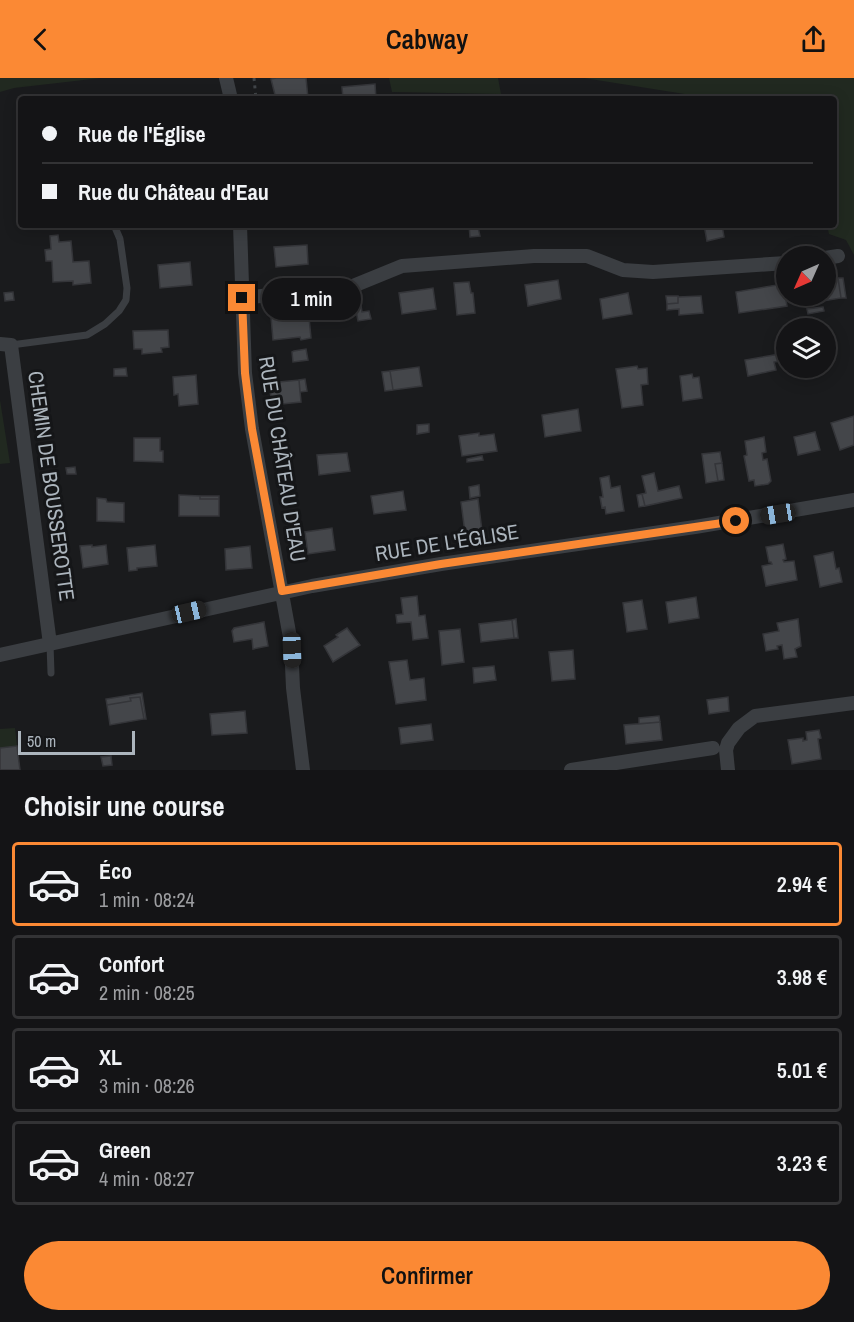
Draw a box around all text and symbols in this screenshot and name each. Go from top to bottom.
text: Cabway [386,21,468,57]
icon: back [24,23,57,56]
icon: share [797,23,830,56]
text: Rue de l'Église [78,119,206,149]
text: Rue du Château d'Eau [78,177,269,207]
north arrow [776,246,836,306]
map controls [776,246,836,378]
callout: 1 min [263,277,362,319]
route end [228,284,255,311]
text: 1 min [290,285,333,312]
button: layers [776,318,836,378]
street label: RUE DU CHÂTEAU D'EAU [252,354,313,564]
street label: CHEMIN DE BOUSSEROTTE [21,369,82,603]
car [759,502,797,526]
route start [722,507,749,534]
street label: RUE DE L'ÉGLISE [373,517,521,568]
car [169,599,209,625]
car [282,632,302,668]
scale bar [18,728,135,756]
text: 50 m [27,730,56,752]
text: Choisir une course [24,788,225,824]
text: Éco [99,856,132,886]
icon: car [27,857,81,911]
text: 2.94 € [777,869,827,899]
text: 1 min · 08:24 [99,886,195,913]
text: Confort [99,949,164,979]
icon: car [27,950,81,1004]
text: 3.98 € [777,962,827,992]
text: 2 min · 08:25 [99,979,195,1006]
text: XL [99,1042,122,1072]
icon: car [27,1043,81,1097]
text: 5.01 € [777,1055,827,1085]
text: 3 min · 08:26 [99,1072,195,1099]
text: Green [99,1135,151,1165]
icon: car [27,1136,81,1190]
text: 3.23 € [777,1148,827,1178]
text: 4 min · 08:27 [99,1165,195,1192]
button: Confirmer [24,1241,830,1310]

